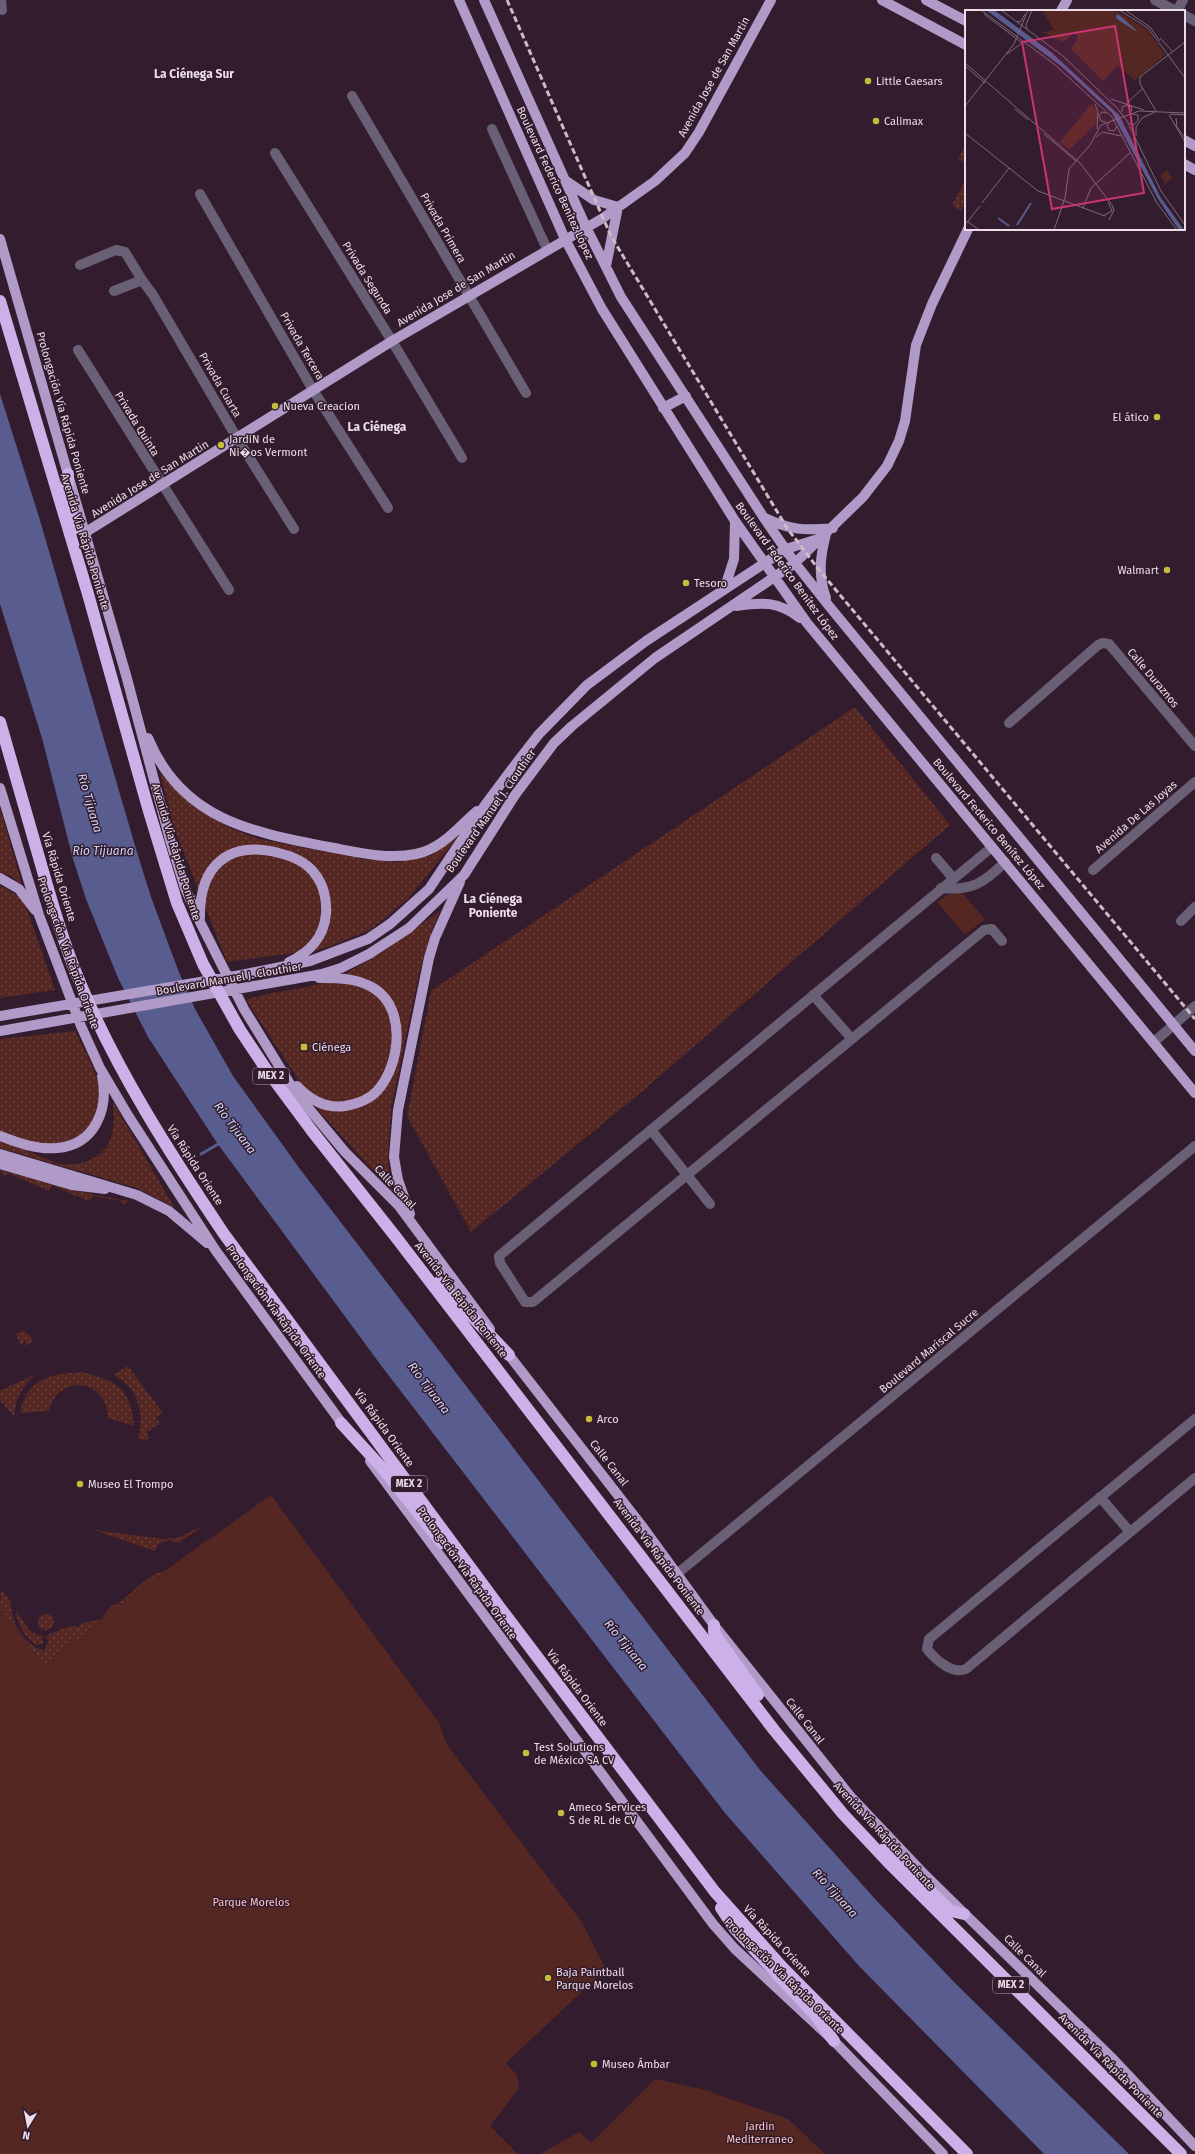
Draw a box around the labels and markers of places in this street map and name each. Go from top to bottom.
place label: Little Caesars [876,75,943,88]
marker: Little Caesars [863,76,873,86]
place label: Calimax [884,115,924,128]
marker: Calimax [871,116,881,126]
place label: Nueva Creacion [283,400,360,413]
marker: Nueva Creacion [270,401,280,411]
place label: El ático [1113,411,1149,424]
marker: El ático [1152,412,1162,422]
place label: JardiN de Ni�os Vermont [229,433,307,459]
marker: JardiN de Ni�os Vermont [216,440,226,450]
place label: Walmart [1118,564,1159,577]
marker: Walmart [1162,565,1172,575]
place label: Tesoro [694,577,727,590]
marker: Tesoro [681,578,691,588]
place label: Ciénega [312,1041,351,1054]
marker: Ciénega [299,1042,309,1052]
place label: Arco [597,1413,619,1426]
marker: Arco [584,1414,594,1424]
place label: Museo El Trompo [88,1478,173,1491]
marker: Museo El Trompo [75,1479,85,1489]
place label: Test Solutions de México SA CV [534,1741,615,1767]
marker: Test Solutions de México SA CV [521,1748,531,1758]
place label: Ameco Services S de RL de CV [569,1801,646,1827]
marker: Ameco Services S de RL de CV [556,1808,566,1818]
place label: Baja Paintball Parque Morelos [556,1966,633,1992]
marker: Baja Paintball Parque Morelos [543,1973,553,1983]
place label: Museo Ámbar [602,2057,671,2071]
marker: Museo Ámbar [589,2059,599,2069]

